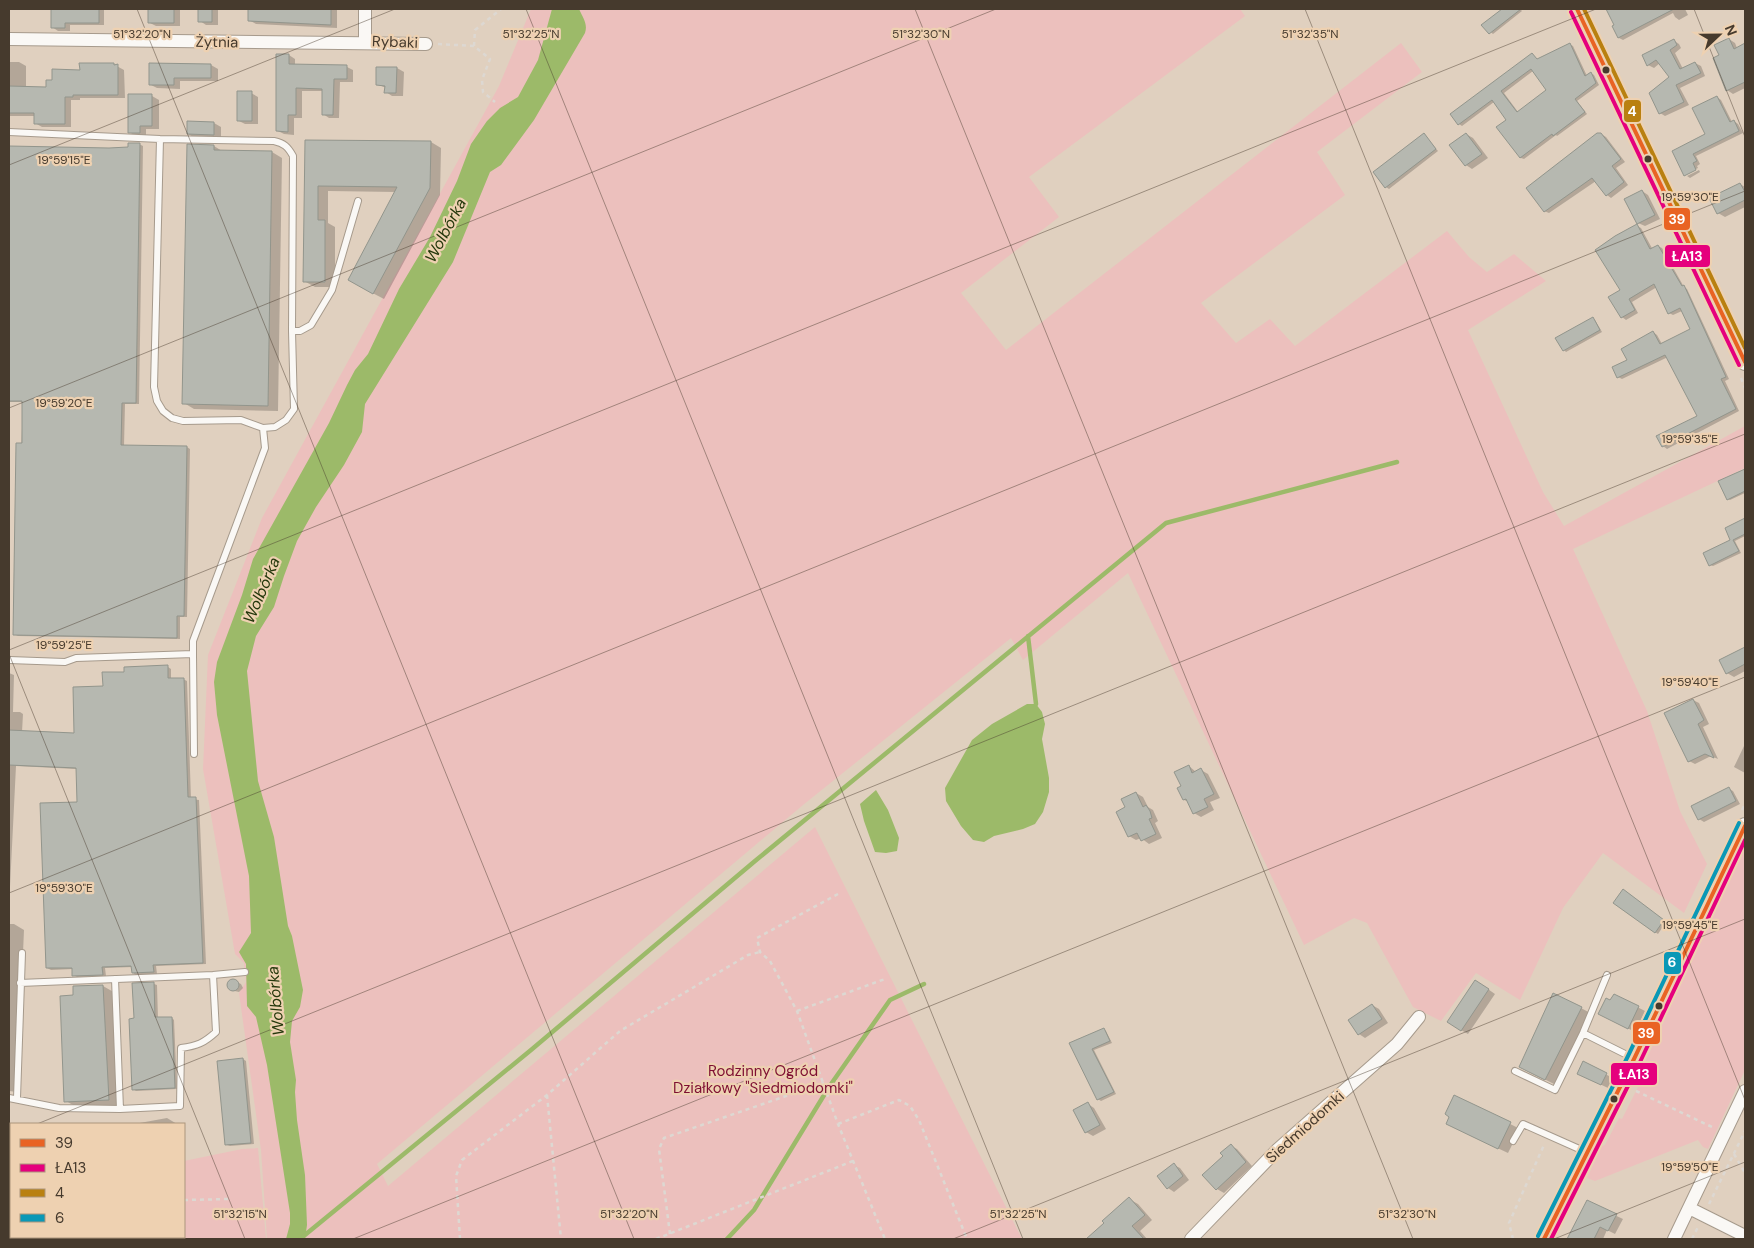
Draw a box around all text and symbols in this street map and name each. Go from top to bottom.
north arrow [1694,10,1744,60]
text: N [1721,22,1741,38]
text: 51°32'20"N [113,26,171,42]
text: 51°32'25"N [503,26,559,42]
text: 51°32'30"N [892,26,950,42]
text: 51°32'35"N [1281,26,1339,42]
street label: Rybaki [372,31,418,53]
street label: Żytnia [195,32,239,52]
unlabelled marker [1601,65,1611,75]
line badge: 4 [1623,99,1642,123]
text: 4 [1627,102,1637,120]
text: 19°59'15"E [38,152,91,168]
unlabelled marker [1643,154,1653,164]
text: 19°59'30"E [1661,189,1719,205]
water label: Wolbórka [420,194,471,266]
line badge: 39 [1663,207,1691,231]
text: 39 [1669,210,1686,228]
line badge: ŁA13 [1664,244,1711,268]
text: ŁA13 [1671,247,1703,265]
text: 19°59'20"E [35,395,93,411]
text: 19°59'35"E [1662,431,1718,447]
water label: Wolbórka [238,554,285,626]
text: 19°59'25"E [36,637,92,653]
text: 19°59'40"E [1662,674,1719,690]
text: 19°59'30"E [35,880,93,896]
text: 19°59'45"E [1662,917,1718,933]
line badge: 6 [1663,951,1682,975]
text: 6 [1668,953,1677,971]
water label: Wolbórka [262,965,289,1037]
unlabelled marker [1654,1001,1664,1011]
line badge: 39 [1632,1021,1661,1045]
text: 39 [1638,1024,1655,1042]
park label: Rodzinny Ogród Działkowy "Siedmiodomki" [673,1061,853,1098]
line badge: ŁA13 [1610,1062,1658,1086]
text: ŁA13 [1618,1065,1650,1083]
street label: Siedmiodomki [1262,1086,1348,1168]
unlabelled marker [1609,1094,1619,1104]
legend [10,1123,185,1238]
text: 39 [55,1133,73,1153]
text: ŁA13 [55,1158,86,1178]
text: 19°59'50"E [1661,1159,1719,1175]
text: 4 [55,1183,64,1203]
text: 51°32'15"N [213,1206,267,1222]
text: 51°32'20"N [600,1206,658,1222]
text: 51°32'25"N [990,1206,1046,1222]
text: 51°32'30"N [1378,1206,1436,1222]
text: 6 [55,1208,64,1228]

